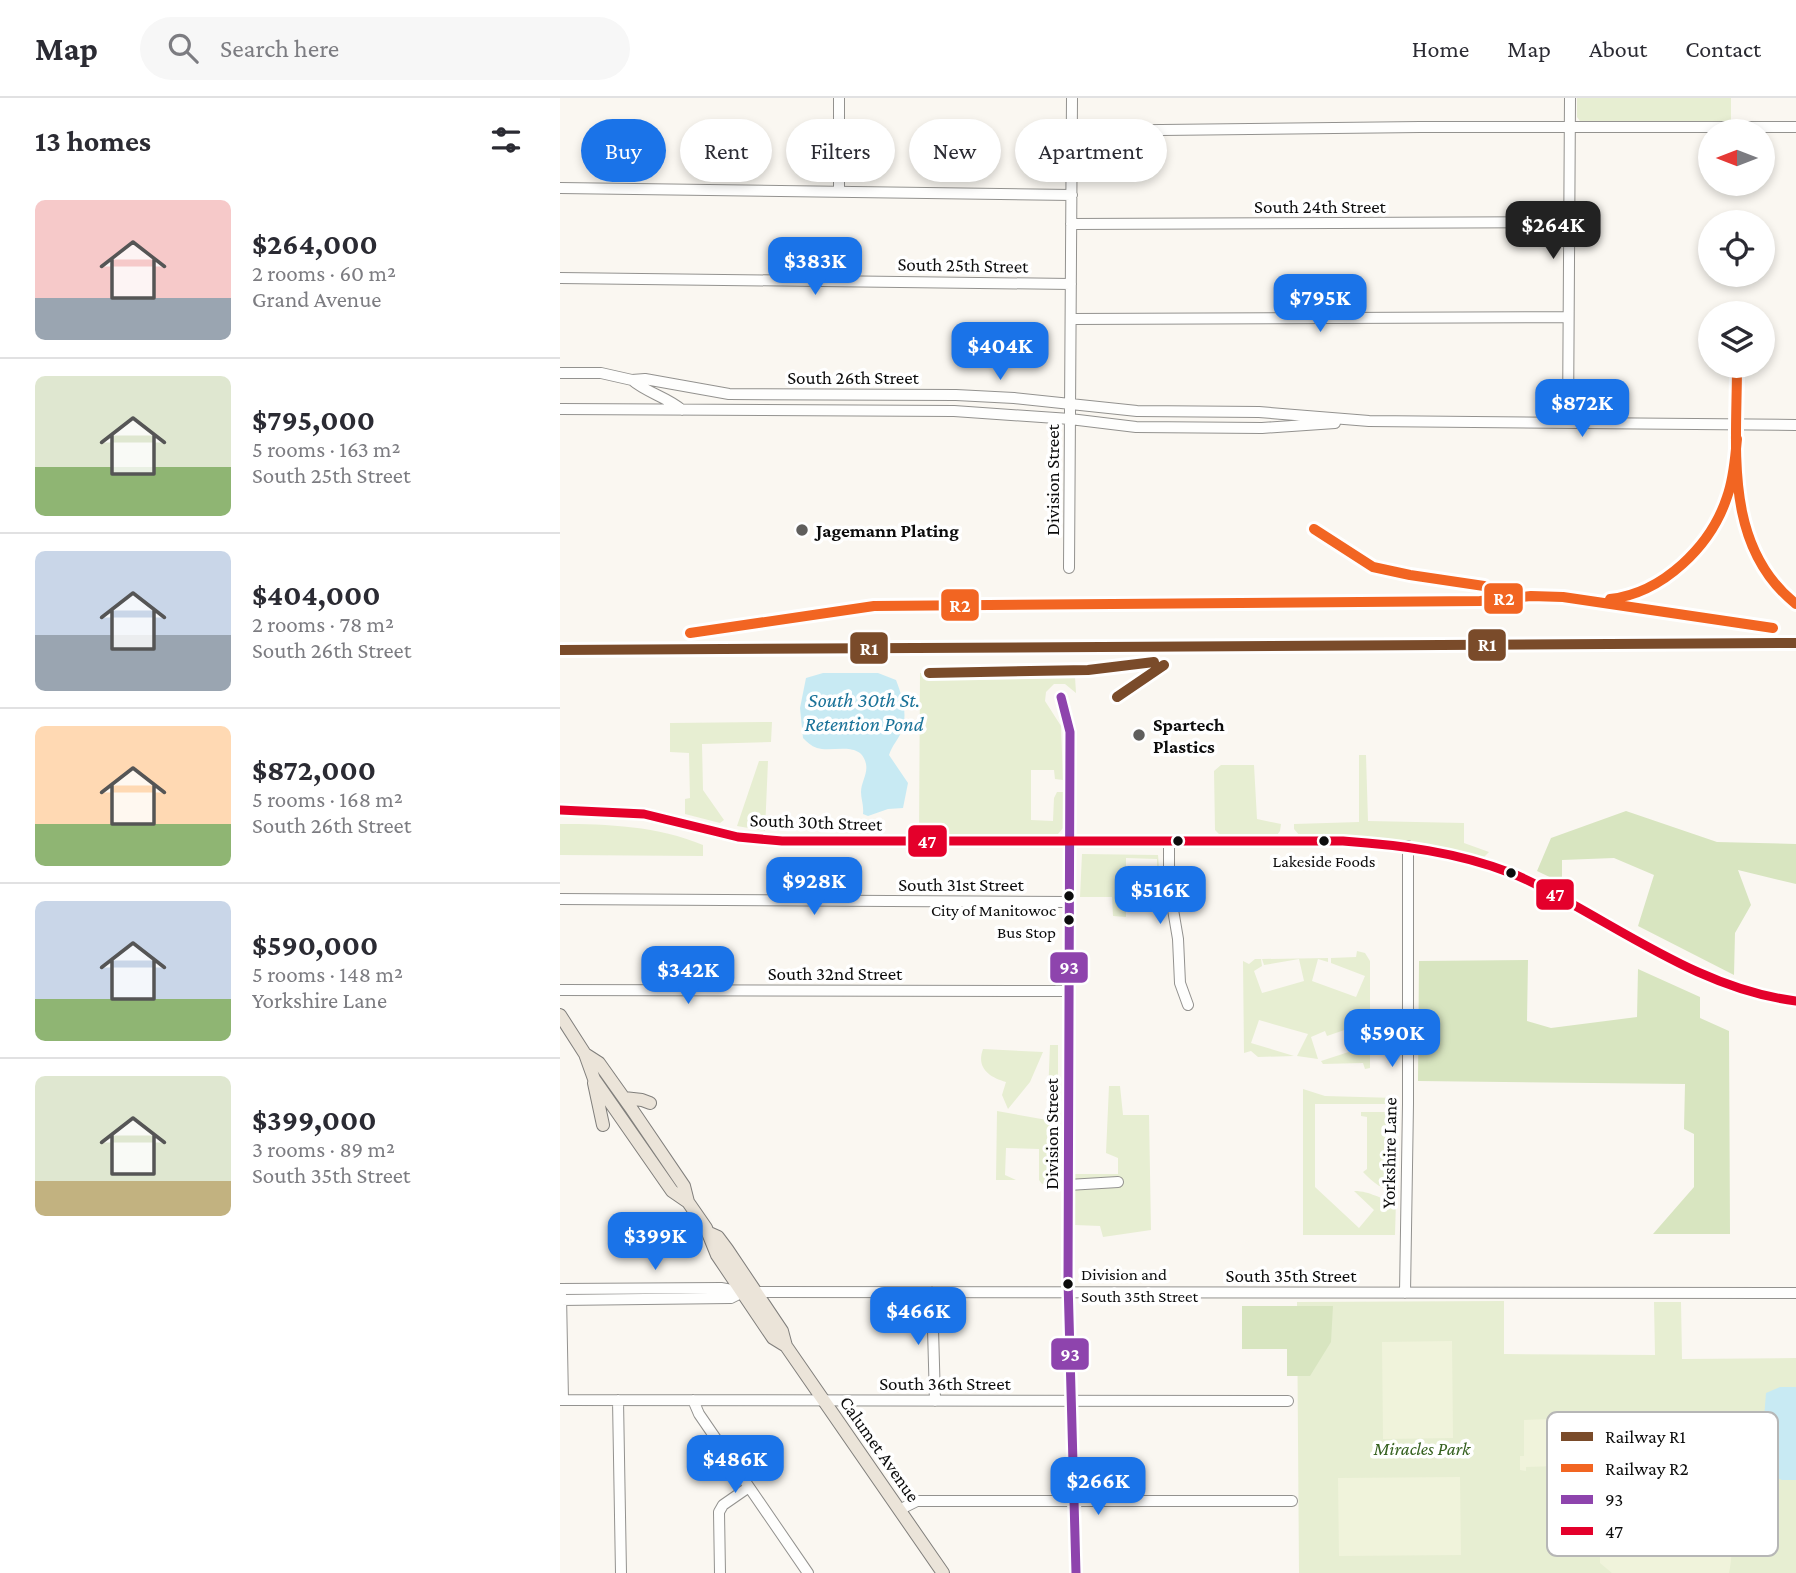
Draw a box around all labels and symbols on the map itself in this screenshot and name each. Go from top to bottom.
north arrow [1698,119,1774,196]
street label: South 24th Street [1254,196,1387,217]
pin: $264K [1504,202,1602,261]
pin: $383K [766,238,864,297]
street label: South 25th Street [897,253,1029,277]
pin: $795K [1271,274,1369,334]
pin: $404K [951,322,1049,382]
street label: South 26th Street [787,367,920,388]
pin: $872K [1533,380,1631,439]
street label: Division Street [1042,424,1063,536]
place label: Jagemann Plating [814,520,959,541]
marker: Jagemann Plating [794,522,810,538]
line badge: R2 [1483,582,1524,615]
line badge: R2 [940,588,980,622]
text: R2 [1493,588,1515,609]
text: R2 [949,595,971,616]
line badge: R1 [1467,628,1507,662]
line badge: R1 [849,631,889,665]
text: R1 [1478,634,1496,655]
text: R1 [860,638,878,659]
water label: South 30th St. Retention Pond [804,688,925,736]
place label: Spartech Plastics [1153,714,1225,757]
marker: Spartech Plastics [1131,727,1147,743]
street label: South 30th Street [749,809,883,835]
line badge: 47 [907,824,948,858]
text: 47 [918,831,936,852]
unlabelled marker [1171,834,1185,848]
marker: Lakeside Foods [1317,834,1331,848]
place label: Lakeside Foods [1272,852,1376,871]
pin: $928K [765,858,863,917]
pin: $516K [1111,866,1209,926]
unlabelled marker [1504,866,1518,880]
street label: South 31st Street [898,874,1025,895]
line badge: 47 [1535,878,1575,911]
text: 47 [1546,884,1564,905]
unlabelled marker [1062,889,1076,903]
place label: City of Manitowoc Bus Stop [931,901,1056,942]
marker: City of Manitowoc Bus Stop [1062,913,1076,927]
pin: $342K [639,946,737,1006]
line badge: 93 [1049,951,1089,984]
text: 93 [1059,957,1079,978]
street label: South 32nd Street [768,963,903,984]
pin: $590K [1343,1010,1441,1069]
street label: Division Street [1041,1078,1062,1190]
street label: Yorkshire Lane [1378,1097,1400,1209]
pin: $399K [606,1212,704,1272]
place label: Division and South 35th Street [1081,1265,1198,1306]
street label: South 35th Street [1226,1265,1357,1286]
marker: Division and South 35th Street [1061,1277,1075,1291]
pin: $466K [869,1288,967,1347]
line badge: 93 [1050,1337,1090,1371]
text: 93 [1060,1344,1080,1365]
street label: South 36th Street [879,1373,1012,1394]
street label: Calumet Avenue [836,1392,924,1506]
legend [1547,1412,1778,1556]
text: Railway R1 [1605,1426,1686,1447]
pin: $486K [686,1436,784,1495]
park label: Miracles Park [1373,1438,1471,1459]
pin: $266K [1049,1458,1147,1517]
text: Railway R2 [1605,1458,1689,1479]
text: 93 [1605,1489,1623,1510]
text: 47 [1605,1521,1623,1542]

